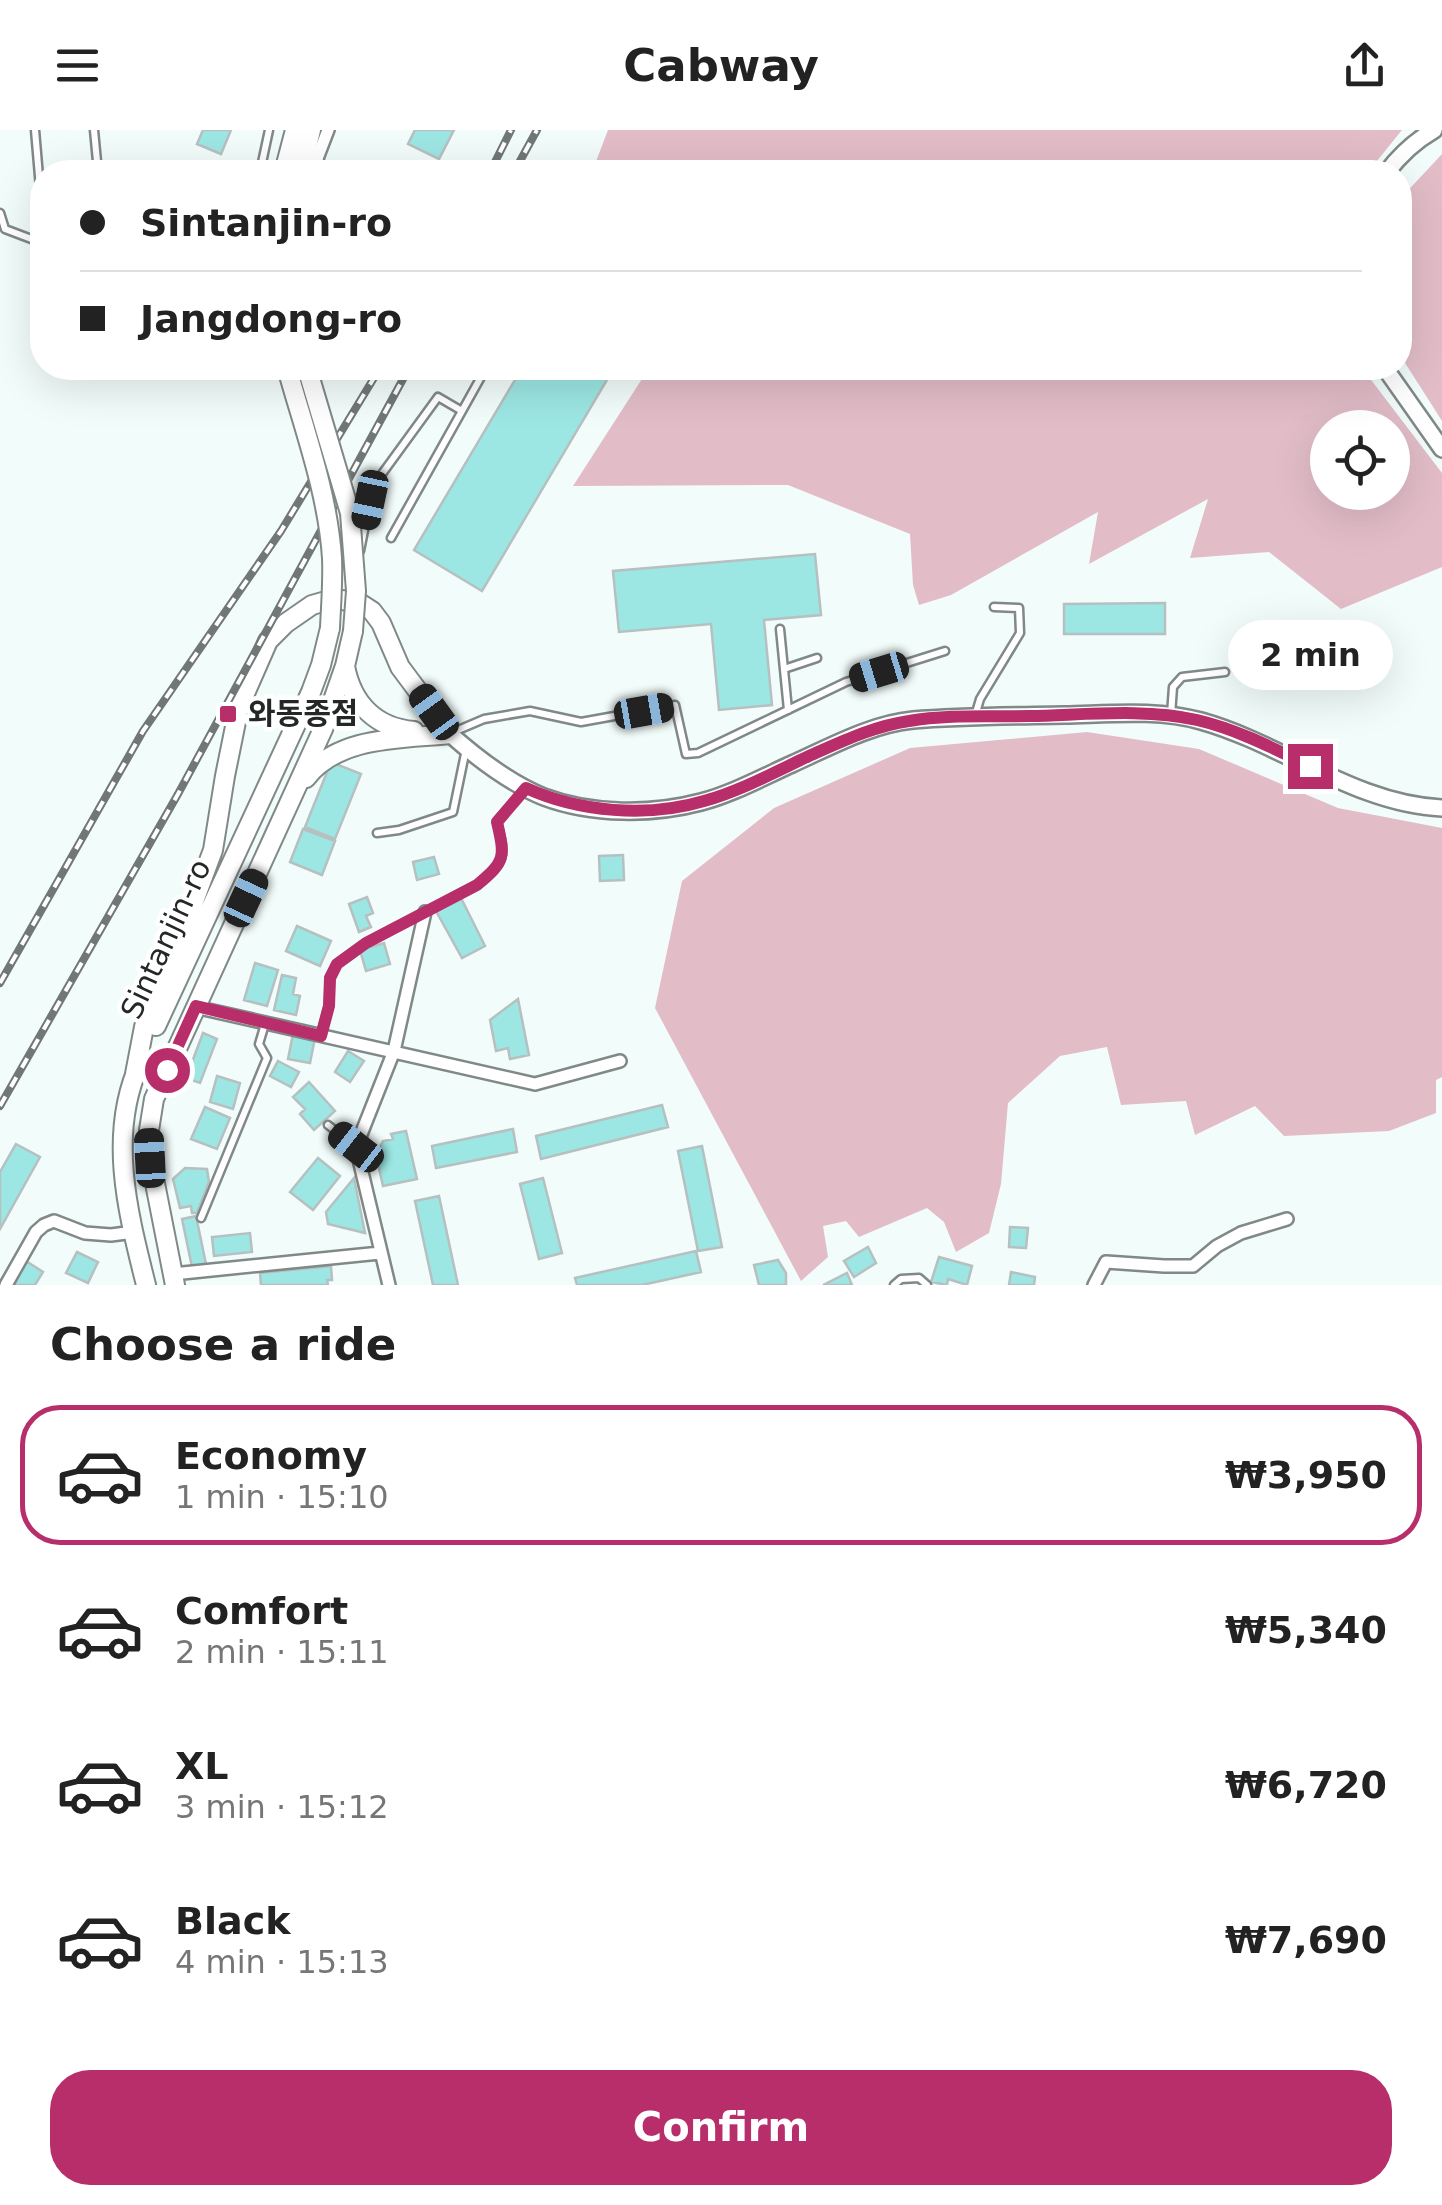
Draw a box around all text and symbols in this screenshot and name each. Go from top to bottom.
icon: menu [50,38,105,93]
icon: share [1337,38,1392,93]
text: Cabway [623,39,819,92]
text: Sintanjin-ro [140,201,392,245]
text: Jangdong-ro [140,297,402,341]
map controls [1310,410,1410,510]
button: locate [1310,410,1410,510]
car [349,468,391,532]
callout: 2 min [1228,621,1392,691]
text: 2 min [1260,636,1361,674]
car [846,649,912,695]
car [404,679,464,745]
car [612,691,676,731]
place label: 와동종점 [248,696,358,731]
marker: 와동종점 [217,703,239,725]
route end [1288,744,1333,789]
street label: Sintanjin-ro [113,853,218,1024]
car [220,864,272,932]
route start [145,1048,190,1093]
car [323,1117,389,1177]
car [133,1127,167,1189]
text: Choose a ride [50,1318,396,1371]
icon: car [55,1430,145,1520]
text: Economy [175,1434,367,1478]
text: ₩3,950 [1225,1453,1387,1497]
text: 1 min · 15:10 [175,1478,389,1516]
icon: car [55,1585,145,1675]
text: Comfort [175,1589,348,1633]
text: ₩5,340 [1225,1608,1387,1652]
text: 2 min · 15:11 [175,1633,389,1671]
icon: car [55,1740,145,1830]
text: XL [175,1744,229,1788]
text: ₩6,720 [1225,1763,1387,1807]
text: 3 min · 15:12 [175,1788,389,1826]
icon: car [55,1895,145,1985]
text: Black [175,1899,290,1943]
text: ₩7,690 [1225,1918,1387,1962]
text: 4 min · 15:13 [175,1943,389,1981]
button: Confirm [50,2070,1392,2185]

